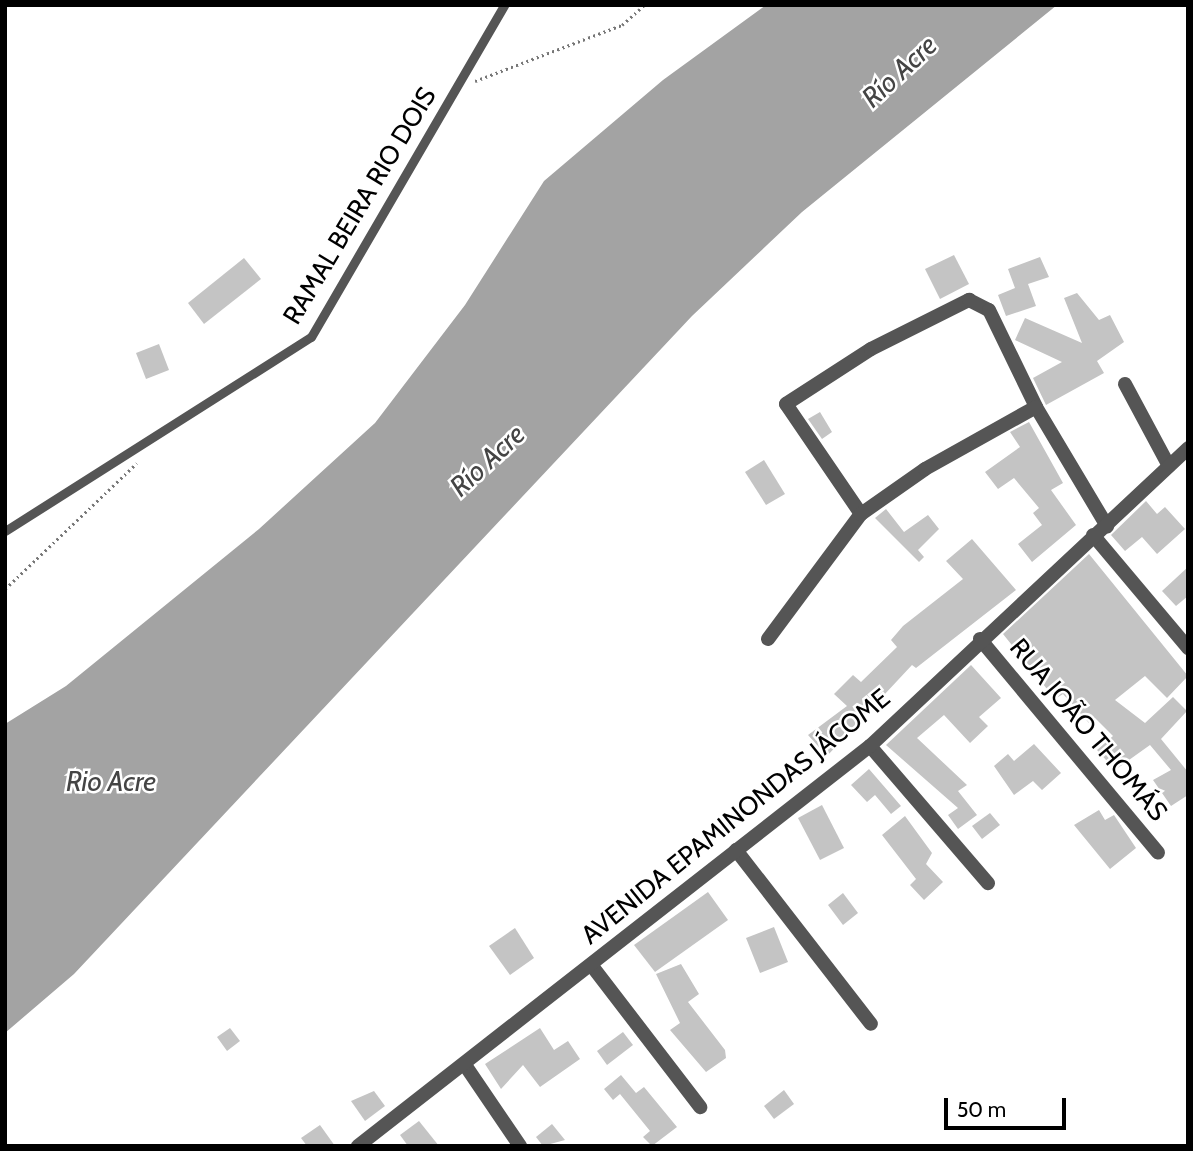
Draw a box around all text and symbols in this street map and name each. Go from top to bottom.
water label: Río Acre [855,28,943,114]
street label: RAMAL BEIRA RIO DOIS [277,82,443,330]
water label: Río Acre [443,417,531,503]
street label: RUA JOÃO THOMÁS [1003,633,1173,827]
street label: AVENIDA EPAMINONDAS JÁCOME [575,683,897,951]
water label: Rio Acre [66,764,156,798]
scale bar [948,1084,1070,1128]
text: 50 m [957,1097,1006,1122]

